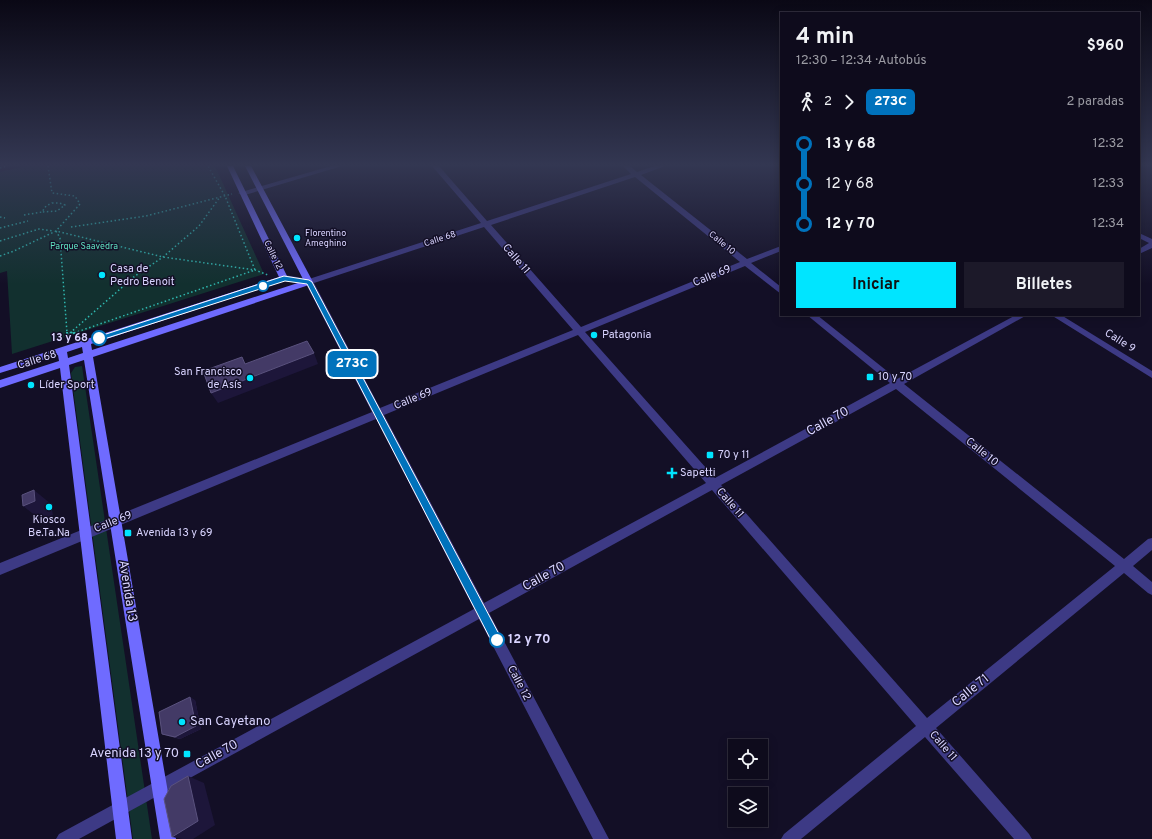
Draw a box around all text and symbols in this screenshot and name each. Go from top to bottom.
text: 4 min [796,24,854,51]
text: $960 [1087,37,1124,56]
text: 12:30 – 12:34 · Autobús [796,53,927,69]
icon: walk [796,91,818,113]
icon: forward [838,91,860,113]
text: 273C [874,93,907,110]
text: 2 [824,94,832,110]
text: 2 paradas [1066,94,1124,110]
text: 13 y 68 [826,135,876,154]
text: 12:32 [1093,136,1124,152]
text: 12 y 68 [826,175,874,194]
text: 12:33 [1093,176,1124,192]
text: 12 y 70 [826,215,875,234]
text: 12:34 [1092,216,1124,232]
place label: Florentino Ameghino [305,228,347,249]
street label: Calle 68 [423,229,457,249]
street label: Calle 10 [706,229,738,257]
marker: Florentino Ameghino [292,233,302,243]
street label: Calle 12 [261,239,285,271]
park label: Parque Saavedra [50,241,118,252]
street label: Calle 11 [499,241,533,277]
place label: Casa de Pedro Benoit [110,262,175,289]
street label: Calle 69 [691,262,733,290]
button: Iniciar [796,262,956,308]
button: Billetes [964,262,1124,308]
marker: Casa de Pedro Benoit [97,270,107,280]
unlabelled marker [257,280,269,292]
street label: Calle 9 [1102,326,1138,356]
place label: Patagonia [602,328,652,342]
marker: 13 y 68 [91,330,107,346]
marker: Patagonia [589,330,599,340]
place label: 13 y 68 [52,331,88,345]
street label: Calle 68 [16,347,58,373]
line badge: 273C [324,351,380,377]
text: 273C [336,355,368,372]
place label: San Francisco de Asís [174,365,242,392]
place label: 10 y 70 [878,370,912,384]
marker: 10 y 70 [865,372,875,382]
marker: San Francisco de Asís [245,373,255,383]
place label: Líder Sport [39,378,95,392]
marker: Líder Sport [26,380,36,390]
street label: Calle 69 [392,385,434,413]
street label: Calle 70 [804,404,852,440]
street label: Calle 10 [963,434,1001,470]
place label: 70 y 11 [718,448,750,462]
marker: 70 y 11 [705,450,715,460]
place label: Sapetti [680,466,715,480]
marker: Sapetti [667,468,677,478]
street label: Calle 11 [713,485,747,521]
marker: Kiosco Be.Ta.Na [44,502,54,512]
street label: Calle 69 [92,508,134,536]
place label: Kiosco Be.Ta.Na [28,513,70,540]
place label: Avenida 13 y 69 [136,526,213,540]
marker: Avenida 13 y 69 [123,528,133,538]
street label: Avenida 13 [114,559,140,623]
street label: Calle 70 [520,559,568,595]
marker: 12 y 70 [489,632,505,648]
place label: 12 y 70 [508,632,551,648]
street label: Calle 12 [504,663,534,703]
street label: Calle 71 [949,671,993,711]
place label: San Cayetano [190,714,271,730]
marker: San Cayetano [177,717,187,727]
street label: Calle 11 [926,728,960,764]
street label: Calle 70 [193,737,241,773]
map controls [728,739,768,827]
button: locate [728,739,768,779]
place label: Avenida 13 y 70 [89,746,179,762]
marker: Avenida 13 y 70 [182,749,192,759]
button: layers [728,787,768,827]

